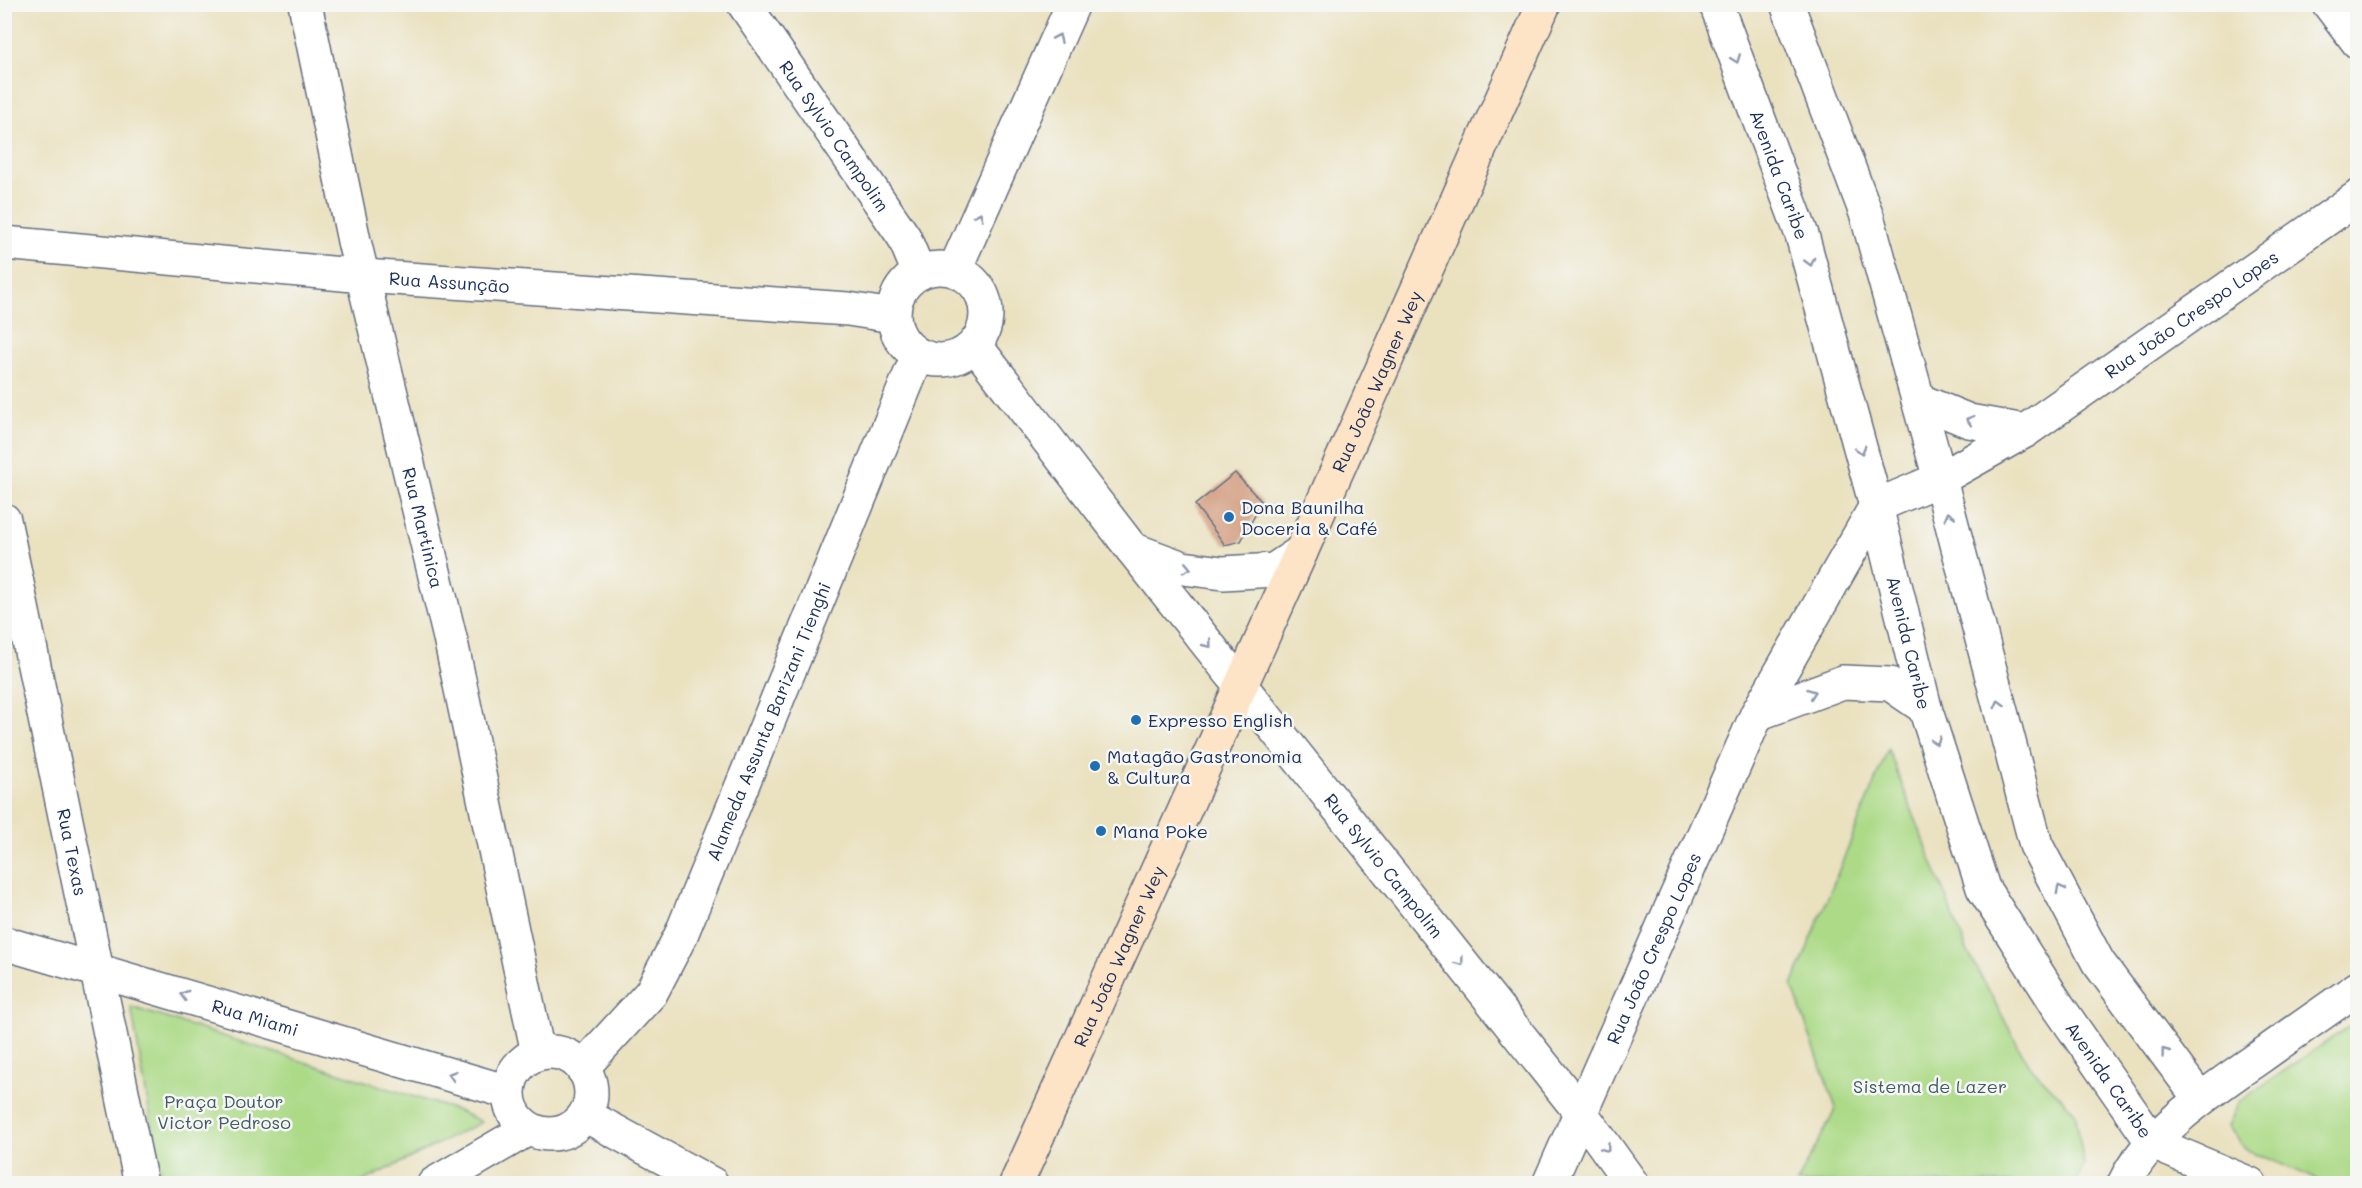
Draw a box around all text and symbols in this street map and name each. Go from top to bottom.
one-way arrow [1051,33,1063,44]
one-way arrow [1729,53,1742,64]
street label: Rua Sylvio Campolim [774,55,895,216]
street label: Avenida Caribe [1744,106,1815,243]
one-way arrow [972,211,984,222]
street label: Rua João Crespo Lopes [2100,245,2283,383]
one-way arrow [1803,256,1815,267]
street label: Rua Assunção [388,266,511,298]
street label: Rua João Wagner Wey [1326,287,1427,476]
one-way arrow [1965,415,1975,428]
one-way arrow [1854,445,1866,455]
street label: Rua Martinica [397,465,450,591]
place label: Dona Baunilha Doceria & Café [1241,495,1378,540]
marker: Dona Baunilha Doceria & Café [1222,510,1236,524]
one-way arrow [1944,511,1957,521]
one-way arrow [1182,561,1192,574]
street label: Avenida Caribe [1881,573,1937,712]
street label: Alameda Assunta Barizani Tienghi [701,578,836,864]
one-way arrow [1200,637,1211,648]
one-way arrow [1806,688,1817,700]
one-way arrow [1994,699,2007,709]
place label: Expresso English [1148,708,1292,732]
marker: Expresso English [1129,713,1143,727]
one-way arrow [1929,735,1941,746]
place label: Matagão Gastronomia & Cultura [1107,744,1302,789]
marker: Matagão Gastronomia & Cultura [1088,759,1102,773]
street label: Rua Sylvio Campolim [1319,788,1449,943]
street label: Rua Texas [52,806,93,898]
place label: Mana Poke [1113,819,1208,843]
marker: Mana Poke [1094,824,1108,838]
street label: Rua João Crespo Lopes [1601,848,1706,1048]
street label: Rua João Wagner Wey [1067,862,1170,1051]
one-way arrow [2055,884,2067,895]
one-way arrow [1453,955,1464,966]
one-way arrow [179,990,189,1003]
street label: Rua Miami [209,993,301,1041]
street label: Avenida Caribe [2060,1017,2158,1143]
one-way arrow [2162,1047,2173,1058]
one-way arrow [447,1070,458,1082]
park label: Sistema de Lazer [1853,1074,2007,1098]
park label: Praça Doutor Victor Pedroso [157,1089,291,1134]
one-way arrow [1599,1142,1610,1153]

